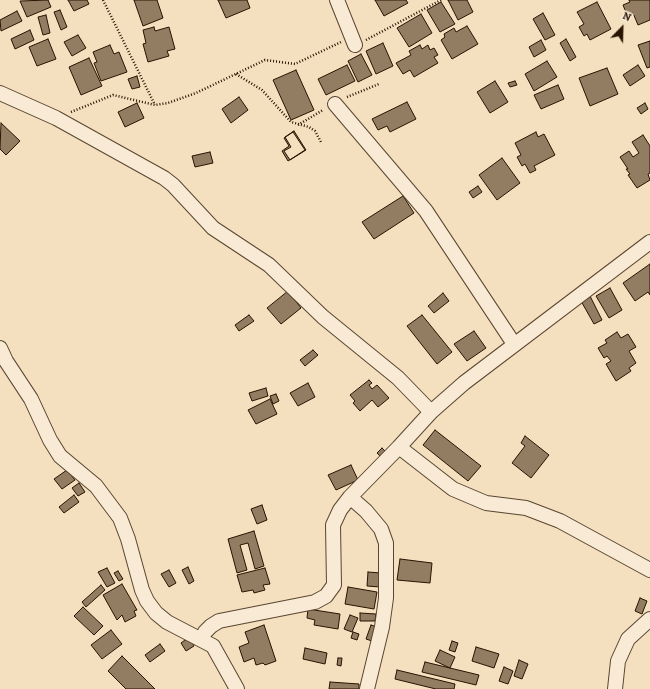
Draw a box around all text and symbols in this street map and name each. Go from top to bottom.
north arrow [602,8,642,48]
text: N [620,8,633,25]

